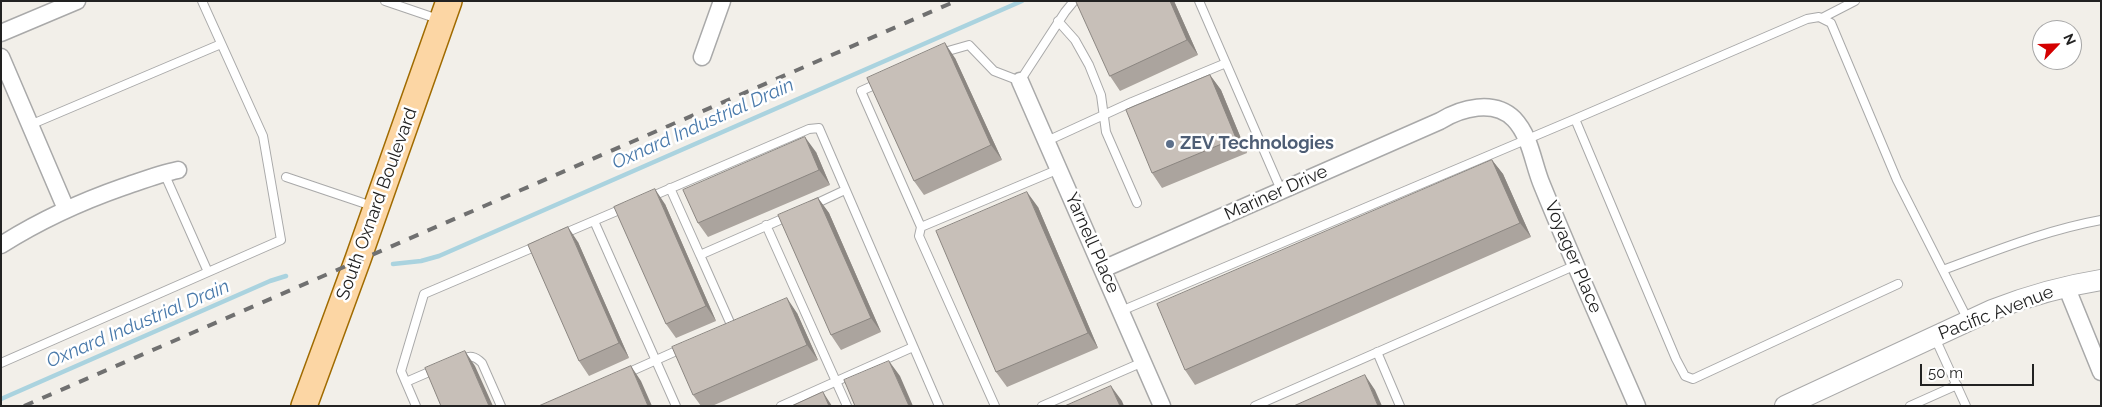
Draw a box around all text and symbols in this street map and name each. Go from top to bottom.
north arrow [2032,20,2082,70]
text: N [2060,31,2079,47]
water label: Oxnard Industrial Drain [609,74,797,174]
street label: South Oxnard Boulevard [332,105,422,303]
place label: ZEV Technologies [1180,133,1334,155]
marker: ZEV Technologies [1164,138,1176,150]
street label: Mariner Drive [1221,161,1331,225]
street label: Yarnell Place [1060,189,1124,297]
street label: Voyager Place [1540,198,1606,316]
water label: Oxnard Industrial Drain [43,275,233,373]
street label: Pacific Avenue [1935,281,2057,345]
scale bar [1922,354,2036,386]
text: 50 m [1928,364,1963,382]

